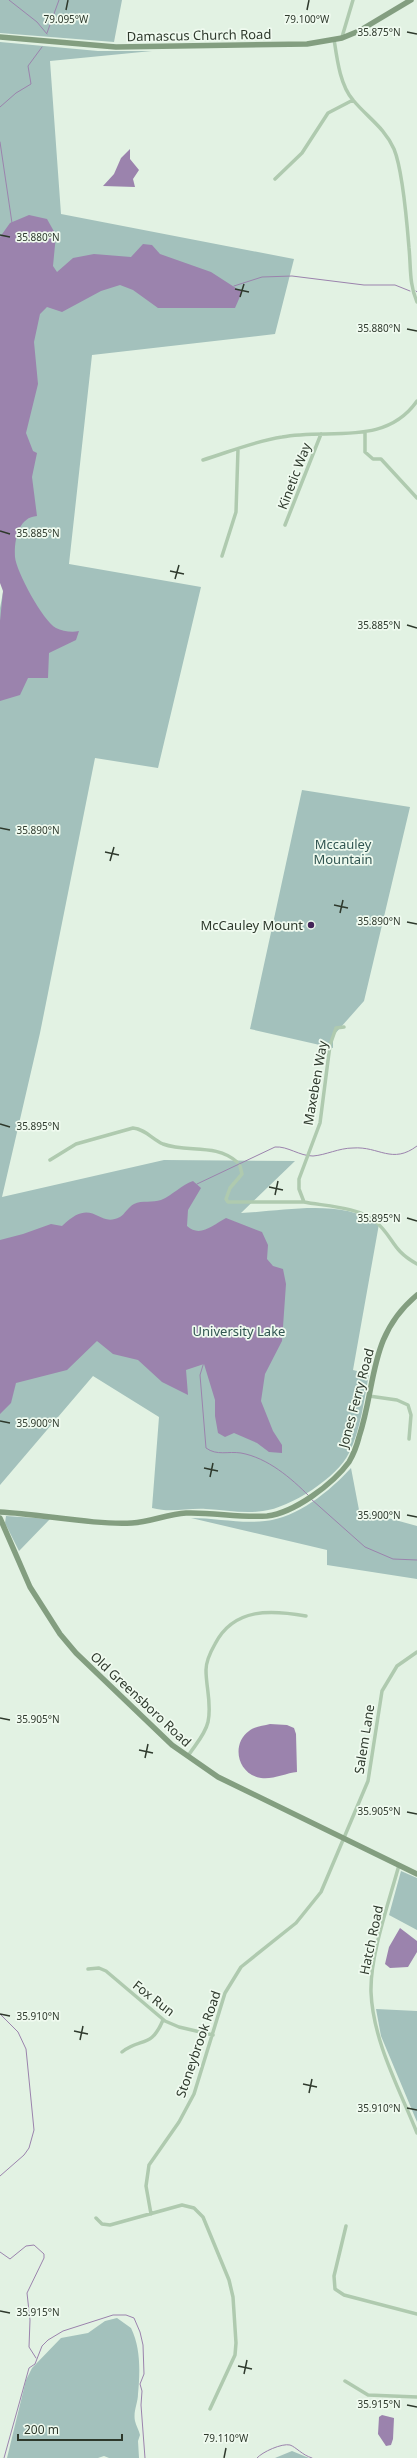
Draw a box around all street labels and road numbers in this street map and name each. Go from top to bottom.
street label: Damascus Church Road [127,25,271,45]
street label: Kinetic Way [273,440,315,512]
street label: Maxeben Way [299,1039,331,1127]
street label: Jones Ferry Road [334,1346,378,1452]
street label: Old Greensboro Road [87,1647,195,1751]
street label: Salem Lane [350,1703,378,1775]
street label: Hatch Road [355,1904,387,1976]
street label: Fox Run [129,1976,179,2020]
street label: Stoneybrook Road [171,1988,225,2100]

